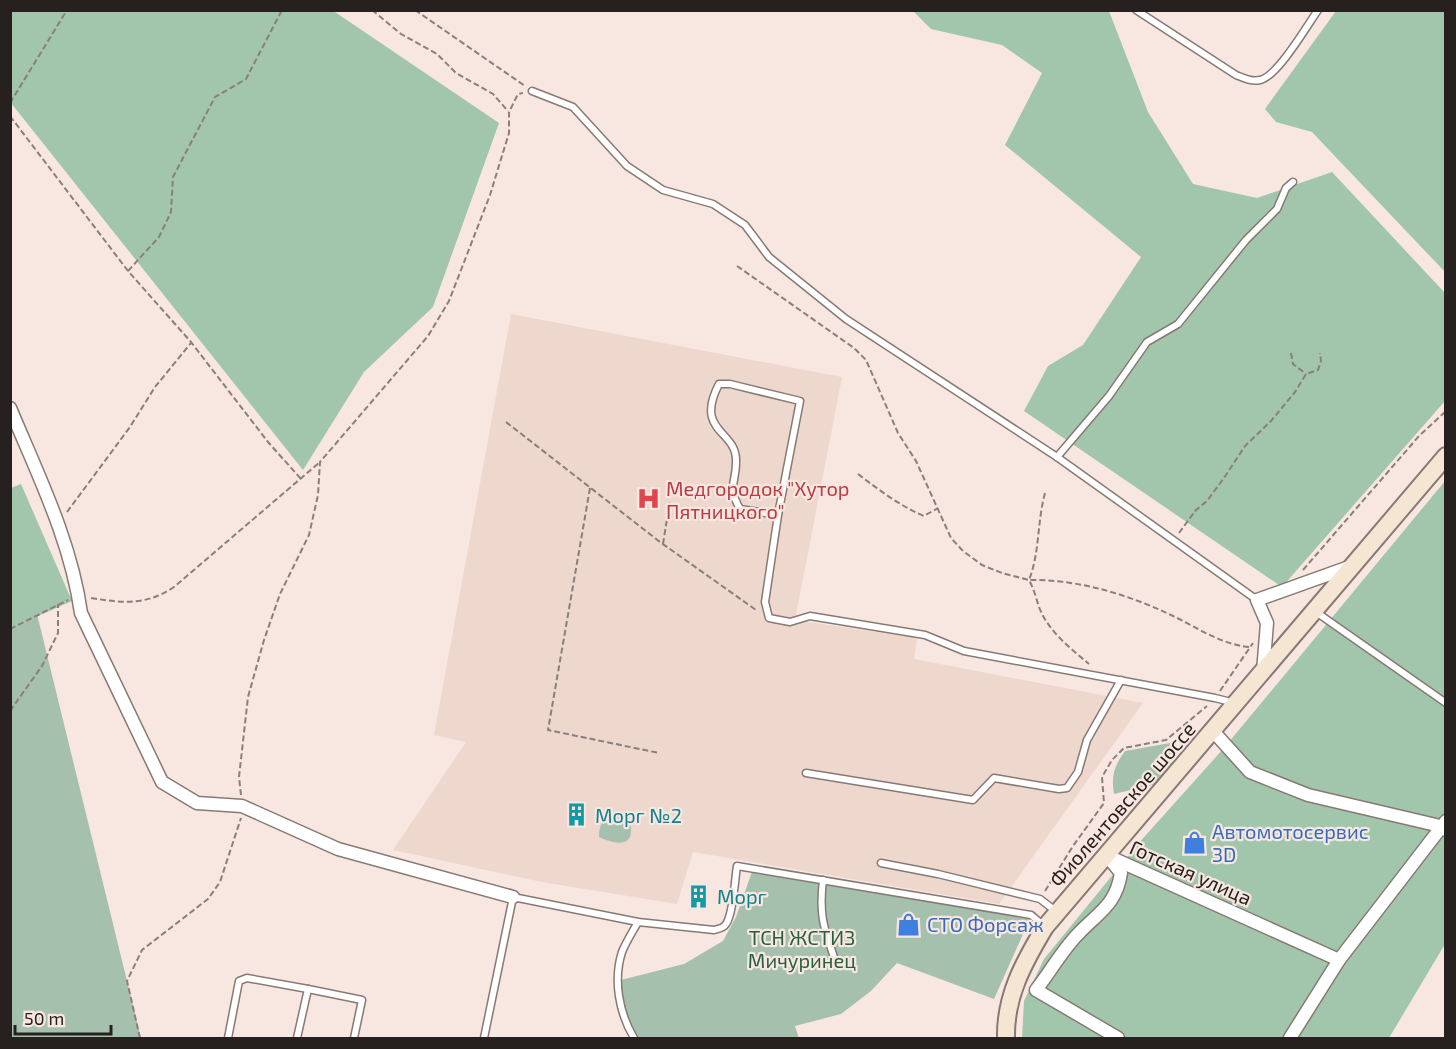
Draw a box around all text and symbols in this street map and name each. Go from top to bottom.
place label: Медгородок "Хутор Пятницкого" [666,476,850,523]
hospital icon: Медгородок "Хутор Пятницкого" [635,486,661,512]
street label: Фиолентовское шоссе [1044,717,1200,891]
building icon: Морг №2 [564,802,590,828]
place label: Морг №2 [595,803,682,827]
place label: Автомотосервис 3D [1212,819,1369,866]
shop icon: Автомотосервис 3D [1181,829,1207,855]
street label: Готская улица [1126,834,1256,910]
building icon: Морг [686,883,712,909]
place label: Морг [717,884,767,908]
shop icon: СТО Форсаж [896,911,922,937]
place label: СТО Форсаж [927,912,1044,936]
park label: ТСН ЖСТИЗ Мичуринец [748,925,856,973]
scale bar [15,998,111,1036]
text: 50 m [24,1007,64,1029]

